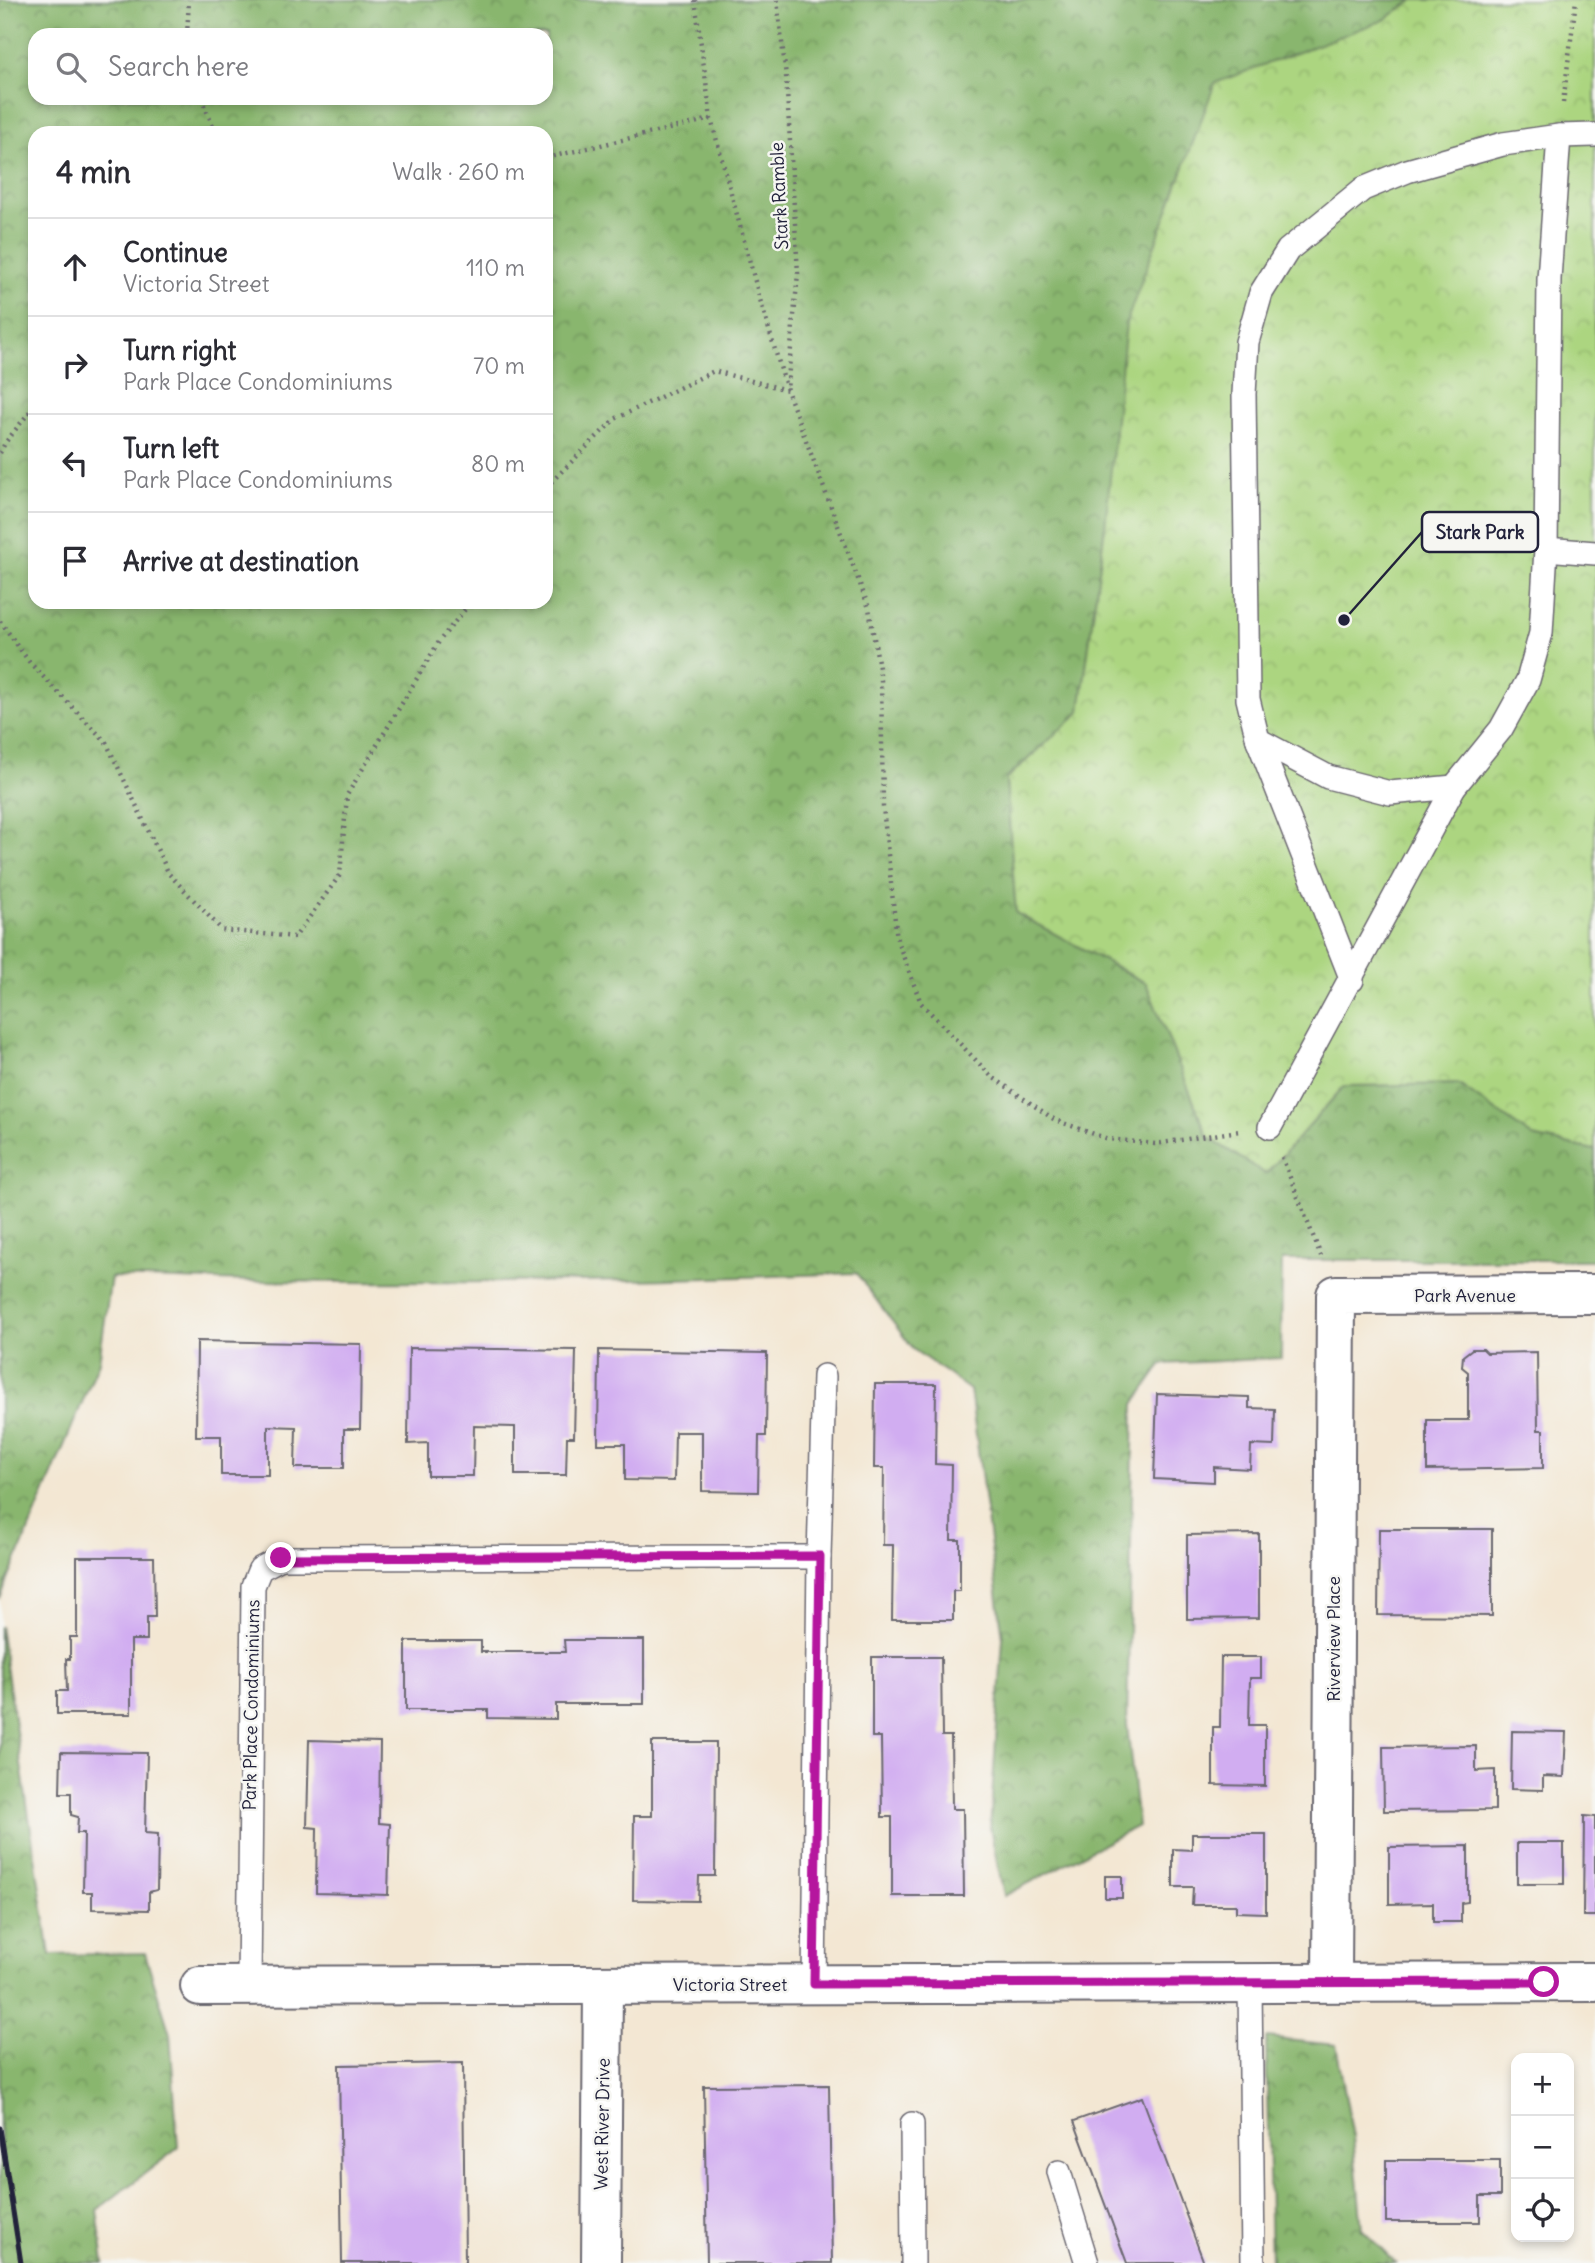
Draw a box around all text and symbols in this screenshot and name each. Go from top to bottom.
search box [28,28,553,105]
icon: search [52,48,90,86]
text: Search here [108,50,249,83]
street label: Stark Ramble [765,141,793,251]
text: 4 min [56,153,131,191]
text: Walk · 260 m [392,157,525,186]
text: Continue [123,236,228,269]
icon: ahead [56,248,94,286]
text: 110 m [466,253,525,282]
text: Victoria Street [123,269,269,298]
text: Turn right [123,334,236,367]
icon: right [56,346,94,384]
text: 70 m [473,351,525,380]
text: Park Place Condominiums [123,367,393,396]
text: Turn left [123,432,219,465]
icon: left [56,444,94,482]
text: 80 m [471,449,525,478]
text: Park Place Condominiums [123,465,393,494]
callout: Stark Park [1422,512,1538,552]
text: Stark Park [1436,520,1525,544]
icon: arrive [56,542,94,580]
text: Arrive at destination [123,545,359,578]
street label: Park Avenue [1414,1284,1516,1307]
route end [265,1542,296,1573]
street label: Riverview Place [1322,1576,1345,1702]
street label: Park Place Condominiums [238,1599,264,1811]
route start [1528,1966,1559,1997]
street label: Victoria Street [673,1973,787,1996]
map controls [1511,2053,1574,2242]
button: + [1511,2053,1574,2116]
street label: West River Drive [589,2058,615,2190]
button: − [1511,2116,1574,2179]
button: locate [1511,2179,1574,2242]

